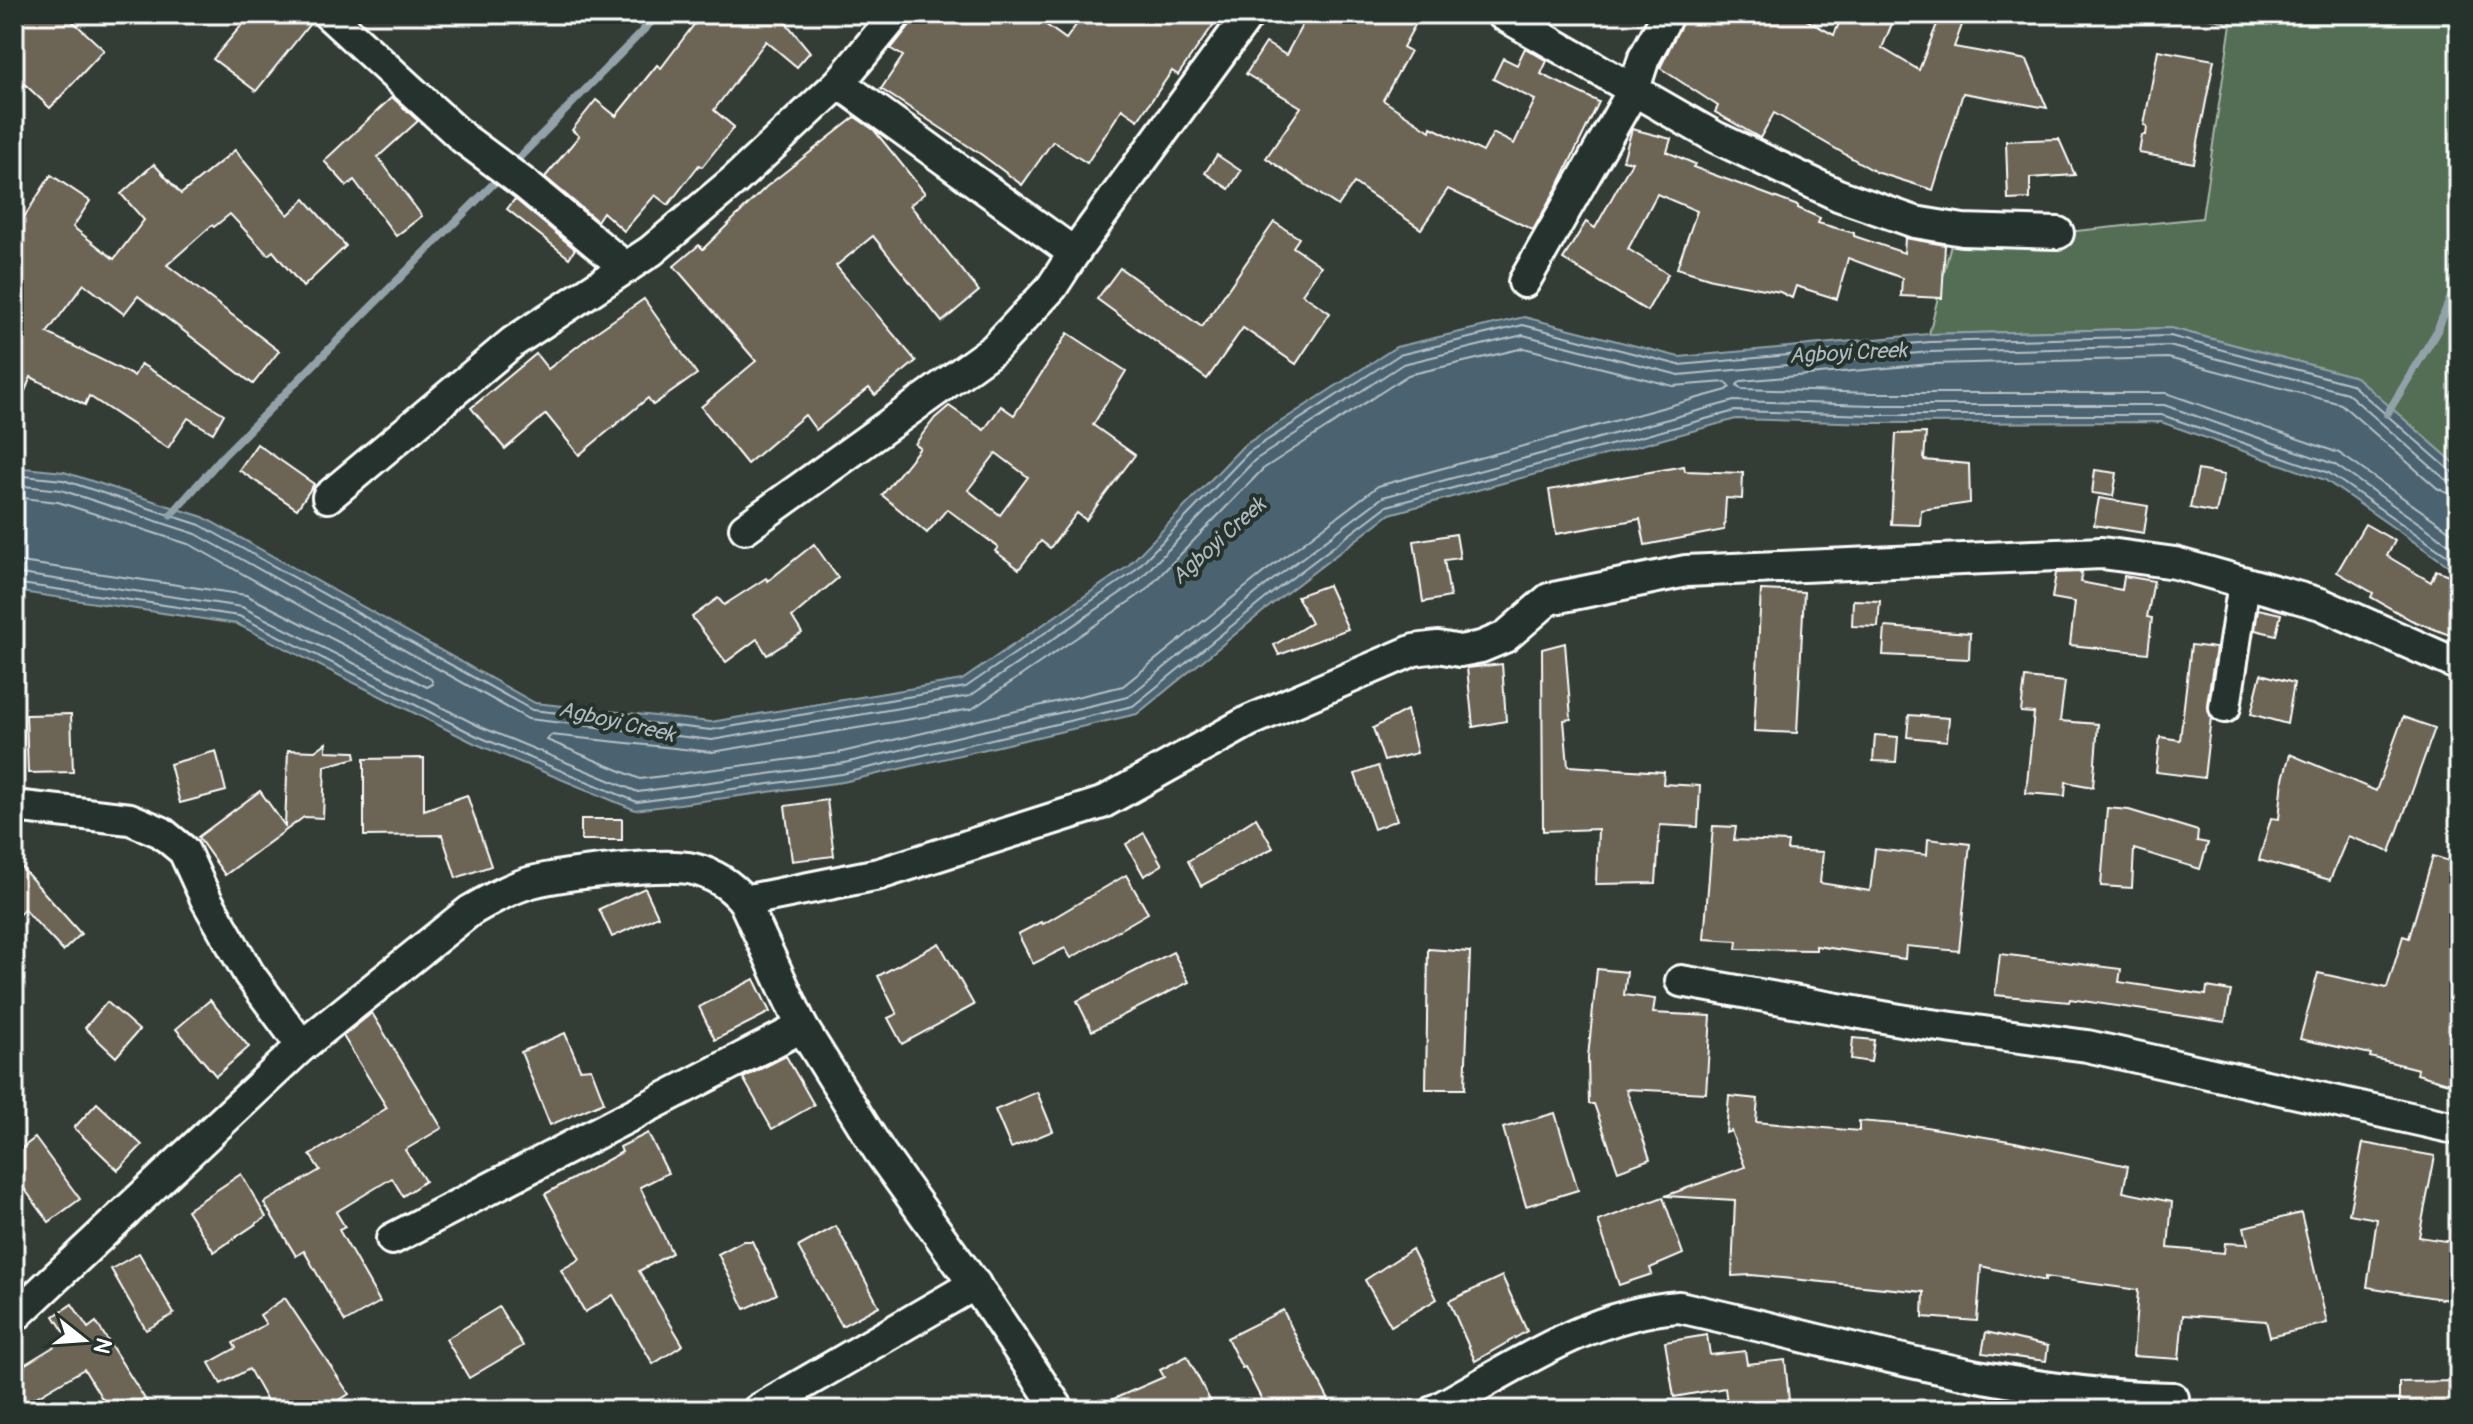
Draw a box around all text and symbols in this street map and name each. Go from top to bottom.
water label: Agboyi Creek [1788,336,1909,370]
water label: Agboyi Creek [1165,490,1273,591]
water label: Agboyi Creek [556,695,679,749]
north arrow [44,1300,124,1380]
text: N [87,1334,118,1357]

